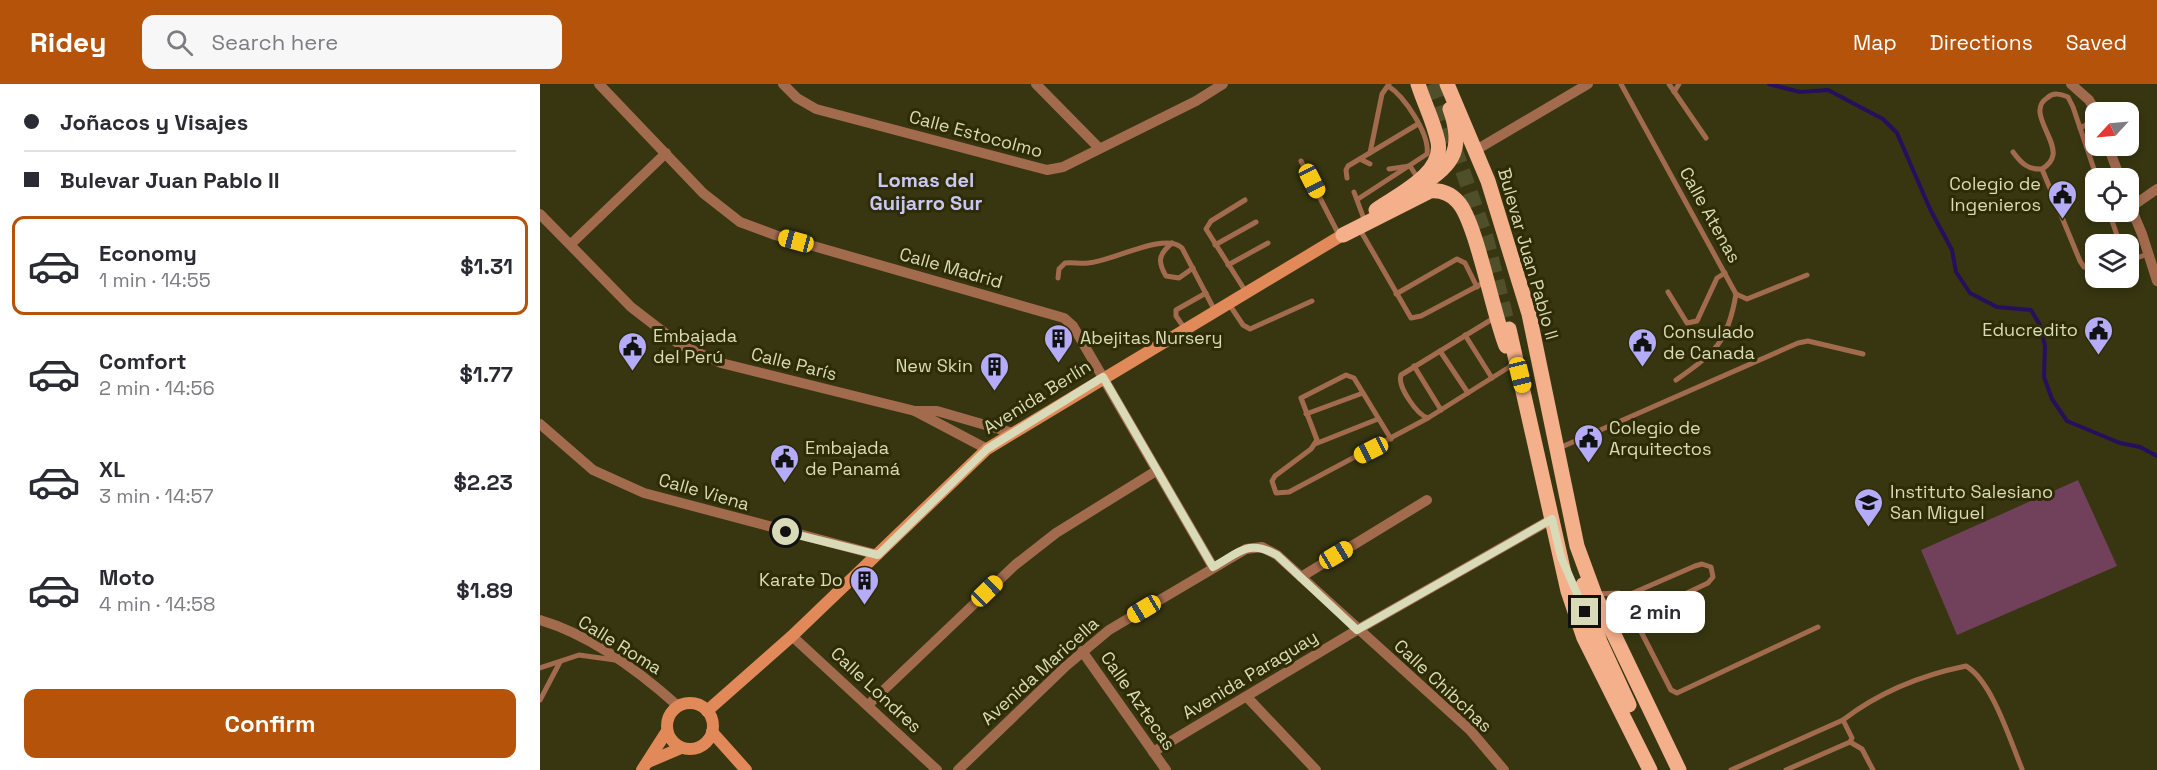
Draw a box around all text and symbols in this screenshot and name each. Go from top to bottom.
search box [142,15,562,69]
text: Ridey [30,24,106,60]
icon: search [163,26,196,59]
text: Search here [211,28,338,56]
text: Map [1853,29,1897,56]
text: Directions [1930,29,2033,56]
text: Saved [2066,29,2127,56]
north arrow [2085,102,2139,156]
map controls [2085,102,2139,288]
street label: Calle Estocolmo [907,105,1045,162]
text: Joñacos y Visajes [60,108,248,136]
car [1296,161,1328,201]
street label: Calle Atenas [1675,163,1746,267]
street label: Bulevar Juan Pablo II [1493,165,1564,342]
text: Bulevar Juan Pablo II [60,166,280,194]
district label: Lomas del Guijarro Sur [870,167,983,216]
button: locate [2085,168,2139,222]
place label: Colegio de Ingenieros [1949,172,2041,216]
public building icon: Colegio de Ingenieros [2046,178,2078,220]
car [776,228,816,254]
button: layers [2085,234,2139,288]
icon: car [27,239,81,293]
text: Economy [99,239,197,267]
street label: Calle Madrid [897,242,1005,293]
text: $1.31 [460,252,513,280]
text: 1 min · 14:55 [99,267,211,293]
public building icon: Educredito [2083,314,2115,356]
place label: Educredito [1982,318,2078,341]
place label: Consulado de Canada [1663,320,1755,364]
building icon: Abejitas Nursery [1043,322,1075,364]
place label: Embajada del Perú [653,324,737,368]
place label: Abejitas Nursery [1080,326,1223,349]
public building icon: Consulado de Canada [1626,326,1658,368]
public building icon: Embajada del Perú [616,330,648,372]
street label: Calle París [749,342,839,385]
icon: car [27,347,81,401]
text: Comfort [99,347,187,375]
building icon: New Skin [978,350,1010,392]
place label: New Skin [895,354,973,377]
street label: Avenida Berlín [979,354,1095,439]
car [1507,355,1533,395]
text: $1.77 [460,360,513,388]
text: 2 min · 14:56 [99,375,215,401]
place label: Colegio de Arquitectos [1609,416,1711,460]
public building icon: Colegio de Arquitectos [1572,422,1604,464]
car [1351,434,1391,466]
place label: Embajada de Panamá [805,436,900,480]
public building icon: Embajada de Panamá [768,442,800,484]
icon: car [27,455,81,509]
text: XL [99,455,125,483]
text: $2.23 [454,468,513,496]
street label: Calle Viena [656,468,752,515]
place label: Instituto Salesiano San Miguel [1890,480,2053,524]
text: 3 min · 14:57 [99,483,214,509]
school or university icon: Instituto Salesiano San Miguel [1853,486,1885,528]
route start [772,518,799,545]
car [1316,538,1356,572]
icon: car [27,563,81,617]
text: Moto [99,563,155,591]
building icon: Karate Do [848,564,880,606]
place label: Karate Do [759,568,843,591]
car [968,572,1006,610]
text: $1.89 [456,576,513,604]
text: 4 min · 14:58 [99,591,215,617]
callout: 2 min [1606,591,1705,633]
car [1124,592,1164,626]
route end [1571,598,1598,625]
text: 2 min [1630,599,1681,625]
street label: Calle Roma [574,610,666,679]
street label: Avenida Maricella [976,612,1103,730]
street label: Avenida Paraguay [1178,625,1322,724]
street label: Calle Chibchas [1389,634,1497,737]
street label: Calle Londres [826,642,927,738]
street label: Calle Aztecas [1096,647,1181,755]
button: Confirm [24,689,516,758]

